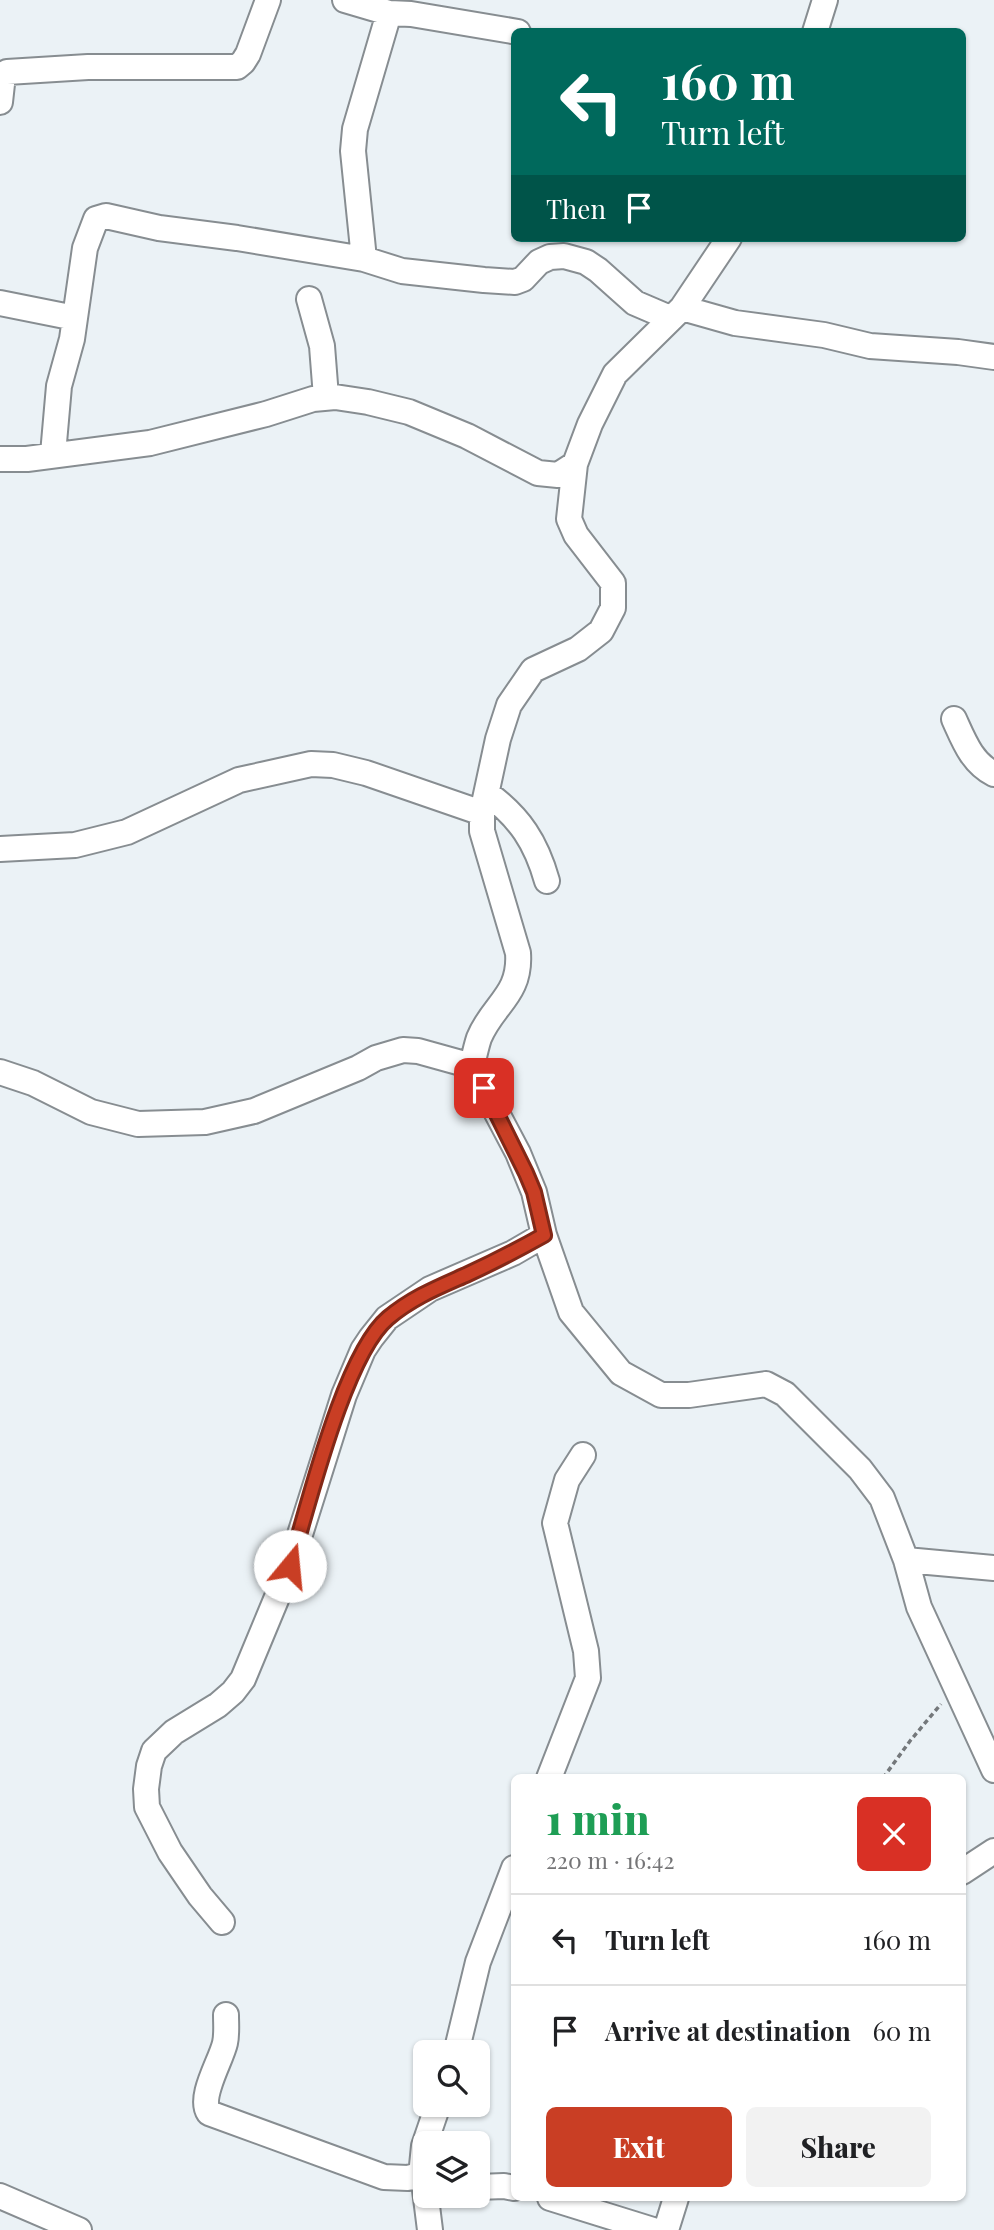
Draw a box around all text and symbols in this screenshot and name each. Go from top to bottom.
text: 160 m [661,47,795,112]
icon: left [546,56,637,147]
text: Turn left [661,110,785,153]
icon: arrive [620,189,658,227]
text: Then [546,191,606,226]
pin [454,1058,514,1118]
icon: arrive [465,1069,503,1107]
position arrow [253,1529,327,1603]
text: 1 min [546,1790,650,1846]
button: close [857,1797,931,1871]
text: 220 m · 16:42 [546,1844,674,1875]
icon: left [546,1921,584,1959]
text: Turn left [605,1922,710,1957]
text: 160 m [863,1922,931,1957]
icon: arrive [546,2012,584,2050]
text: Arrive at destination [605,2013,851,2048]
text: 60 m [872,2013,931,2048]
map controls [413,2040,490,2208]
button: search [413,2040,490,2117]
button: Exit [546,2107,732,2187]
button: Share [746,2107,931,2187]
button: layers [413,2131,490,2208]

